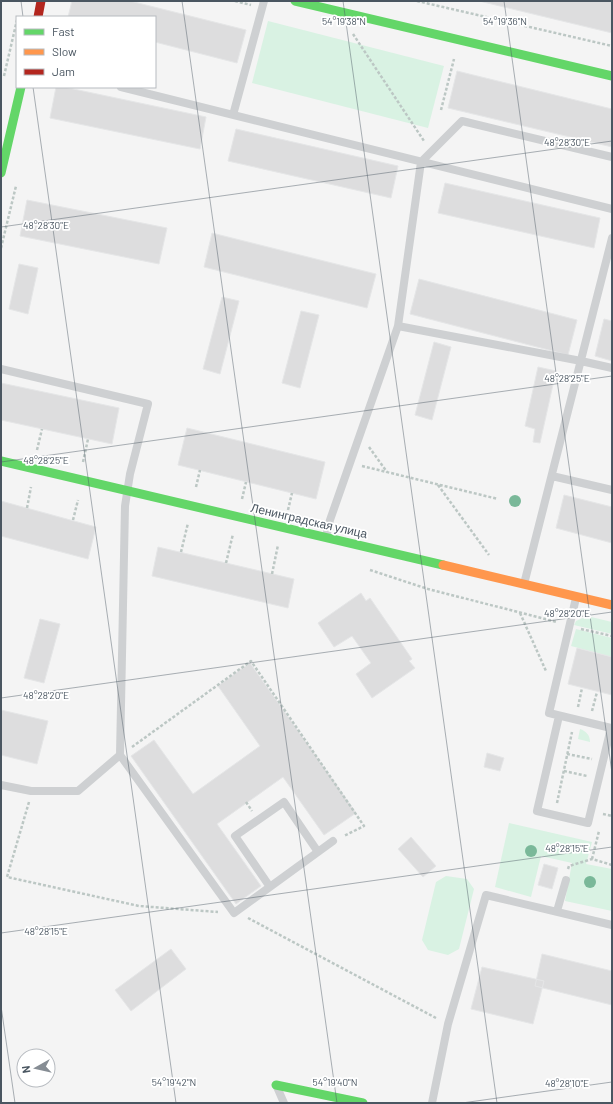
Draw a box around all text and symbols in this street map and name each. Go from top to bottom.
text: 54°19'38"N [322,15,366,27]
text: 54°19'36"N [483,15,527,27]
legend [16,16,156,88]
text: Fast [52,24,75,38]
text: Slow [52,44,77,58]
text: Jam [52,64,75,78]
text: 48°28'30"E [544,136,590,148]
text: 48°28'30"E [23,219,69,231]
text: 48°28'25"E [544,372,590,384]
text: 48°28'25"E [23,454,69,466]
street label: Ленинградская улица [249,500,369,541]
text: 48°28'20"E [544,607,590,619]
text: 48°28'20"E [23,689,69,701]
text: 48°28'15"E [545,842,589,854]
text: 48°28'15"E [24,925,68,937]
north arrow [16,1048,56,1088]
text: N [19,1065,33,1074]
text: 54°19'42"N [152,1076,196,1088]
text: 54°19'40"N [313,1076,357,1088]
text: 48°28'10"E [545,1077,589,1089]

